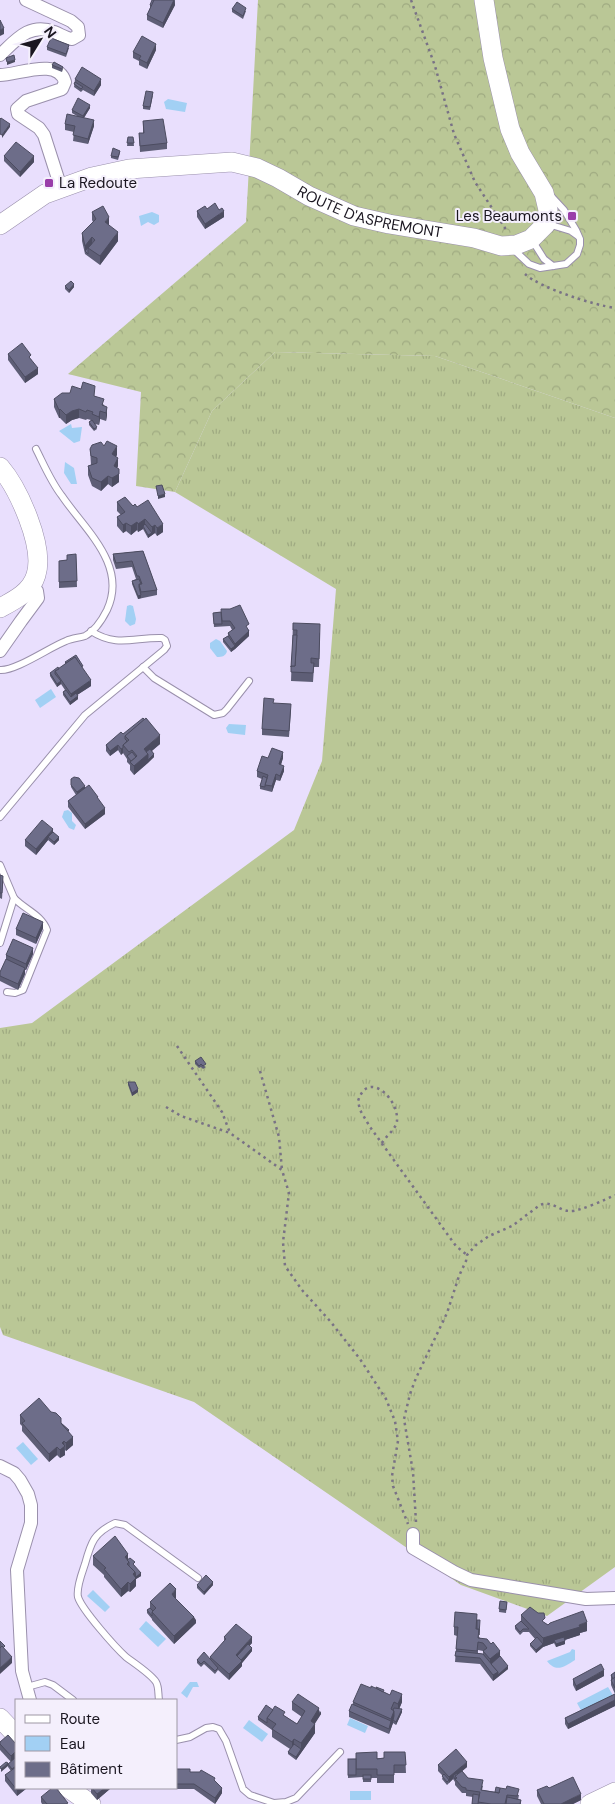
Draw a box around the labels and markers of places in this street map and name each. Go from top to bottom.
place label: La Redoute [59,173,137,193]
marker: La Redoute [43,177,55,189]
place label: Les Beaumonts [456,206,562,226]
marker: Les Beaumonts [566,210,578,222]

